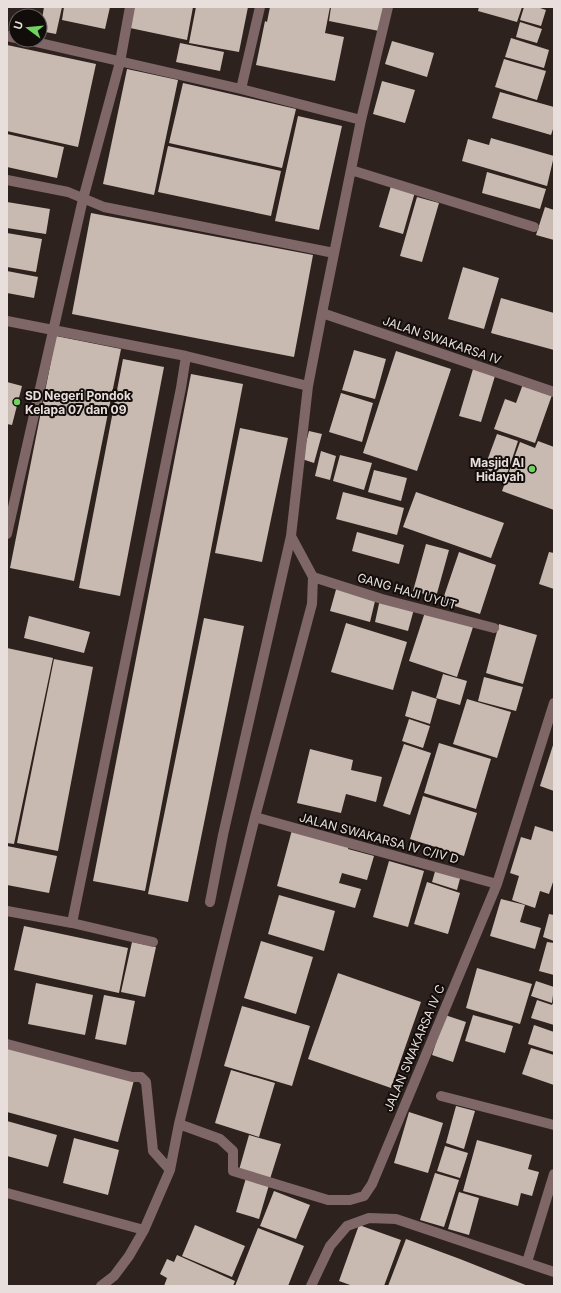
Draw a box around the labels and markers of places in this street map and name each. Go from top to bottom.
place label: SD Negeri Pondok Kelapa 07 dan 09 [25,388,131,417]
marker: SD Negeri Pondok Kelapa 07 dan 09 [12,397,22,407]
place label: Masjid Al Hidayah [470,455,524,484]
marker: Masjid Al Hidayah [527,464,537,474]

